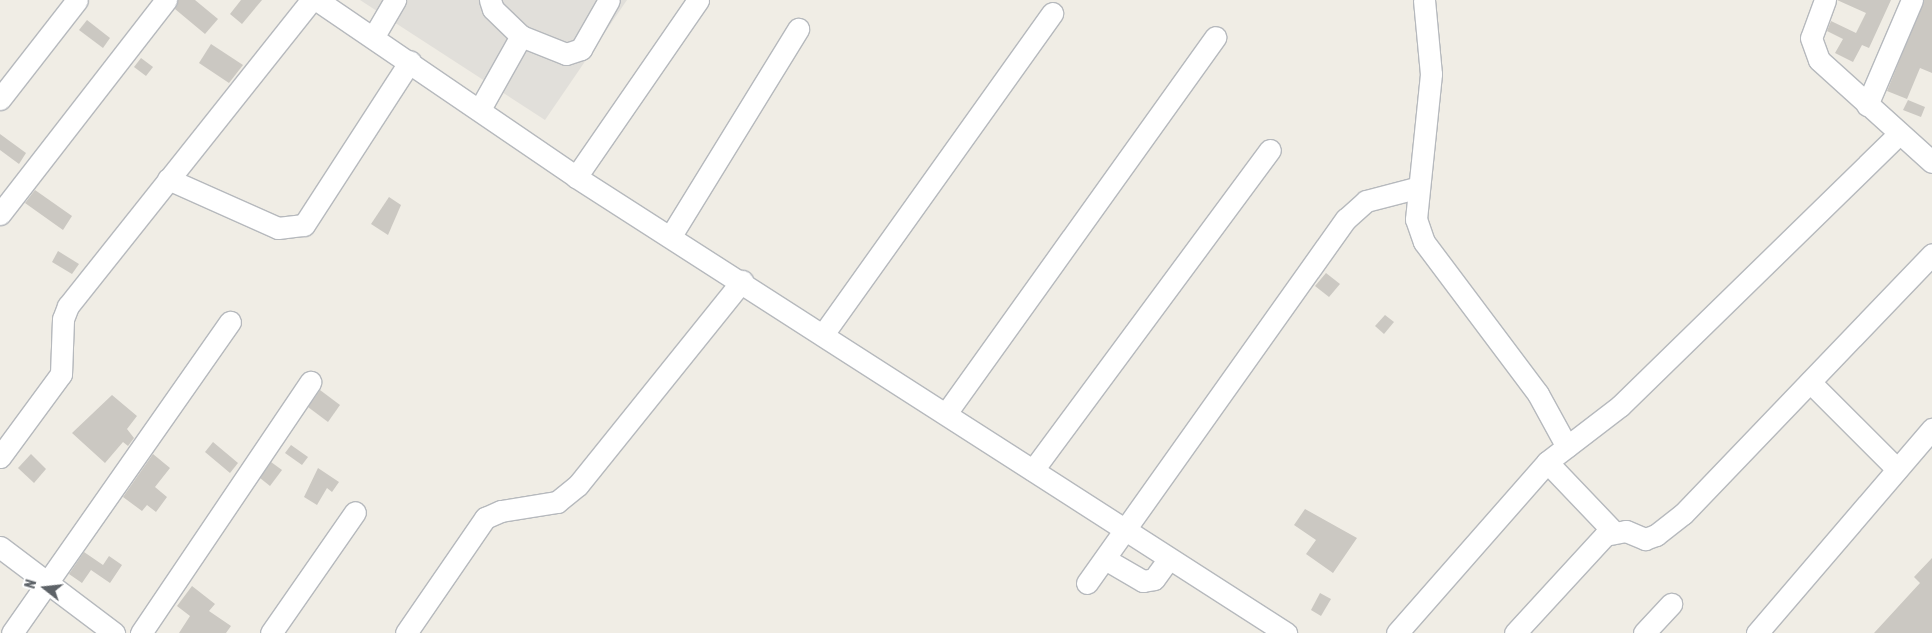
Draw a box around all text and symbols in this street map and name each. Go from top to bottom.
north arrow [20,563,70,613]
text: N [22,578,39,590]

